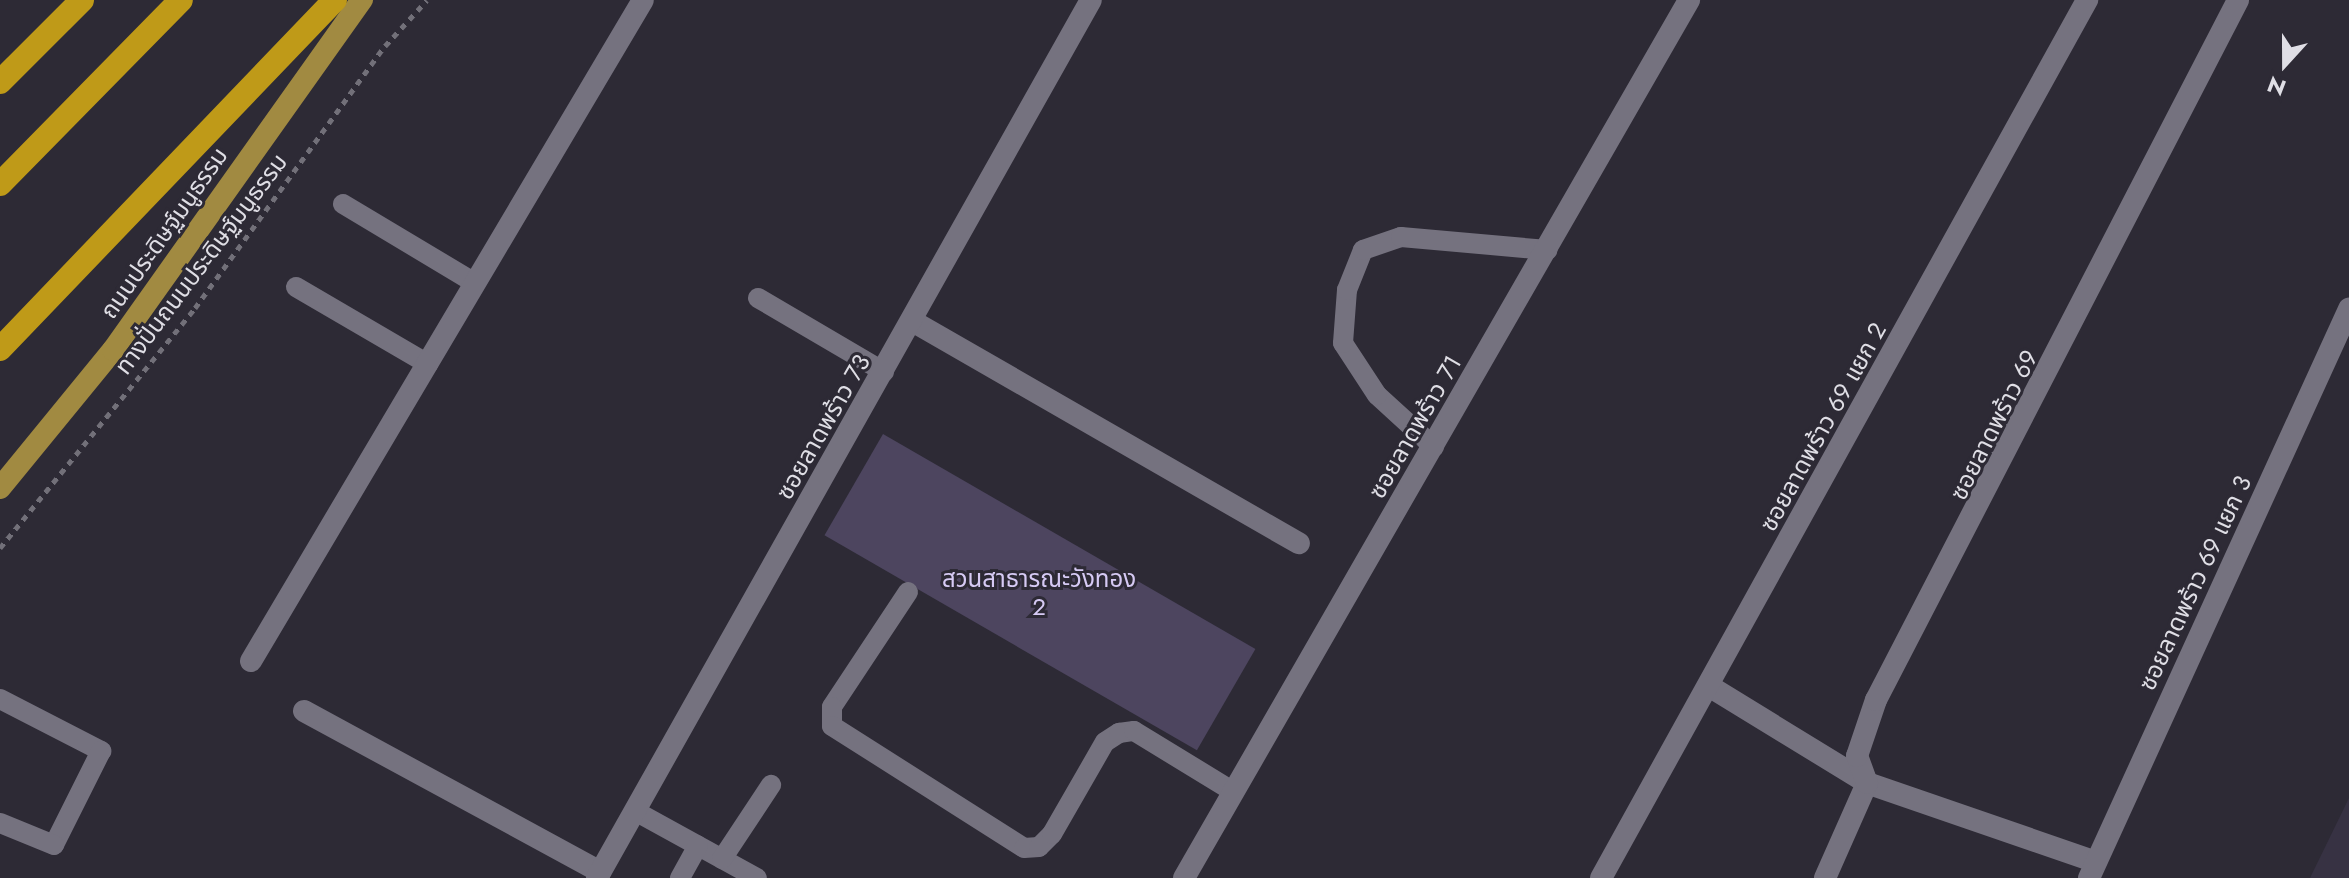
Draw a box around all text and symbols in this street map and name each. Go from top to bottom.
north arrow [2245,24,2325,104]
text: N [2263,68,2290,104]
street label: ถนนประดิษฐ์มนูธรรม [94,142,234,324]
street label: ทางปั่นถนนประดิษฐ์มนูธรรม [109,148,293,380]
street label: ซอยลาดพร้าว 69 แยก 2 [1754,318,1892,536]
street label: ซอยลาดพร้าว 69 [1944,345,2044,505]
street label: ซอยลาดพร้าว 73 [770,349,876,505]
street label: ซอยลาดพร้าว 71 [1362,350,1468,504]
street label: ซอยลาดพร้าว 69 แยก 3 [2133,471,2257,695]
park label: สวนสาธารณะวังทอง 2 [942,565,1136,621]

